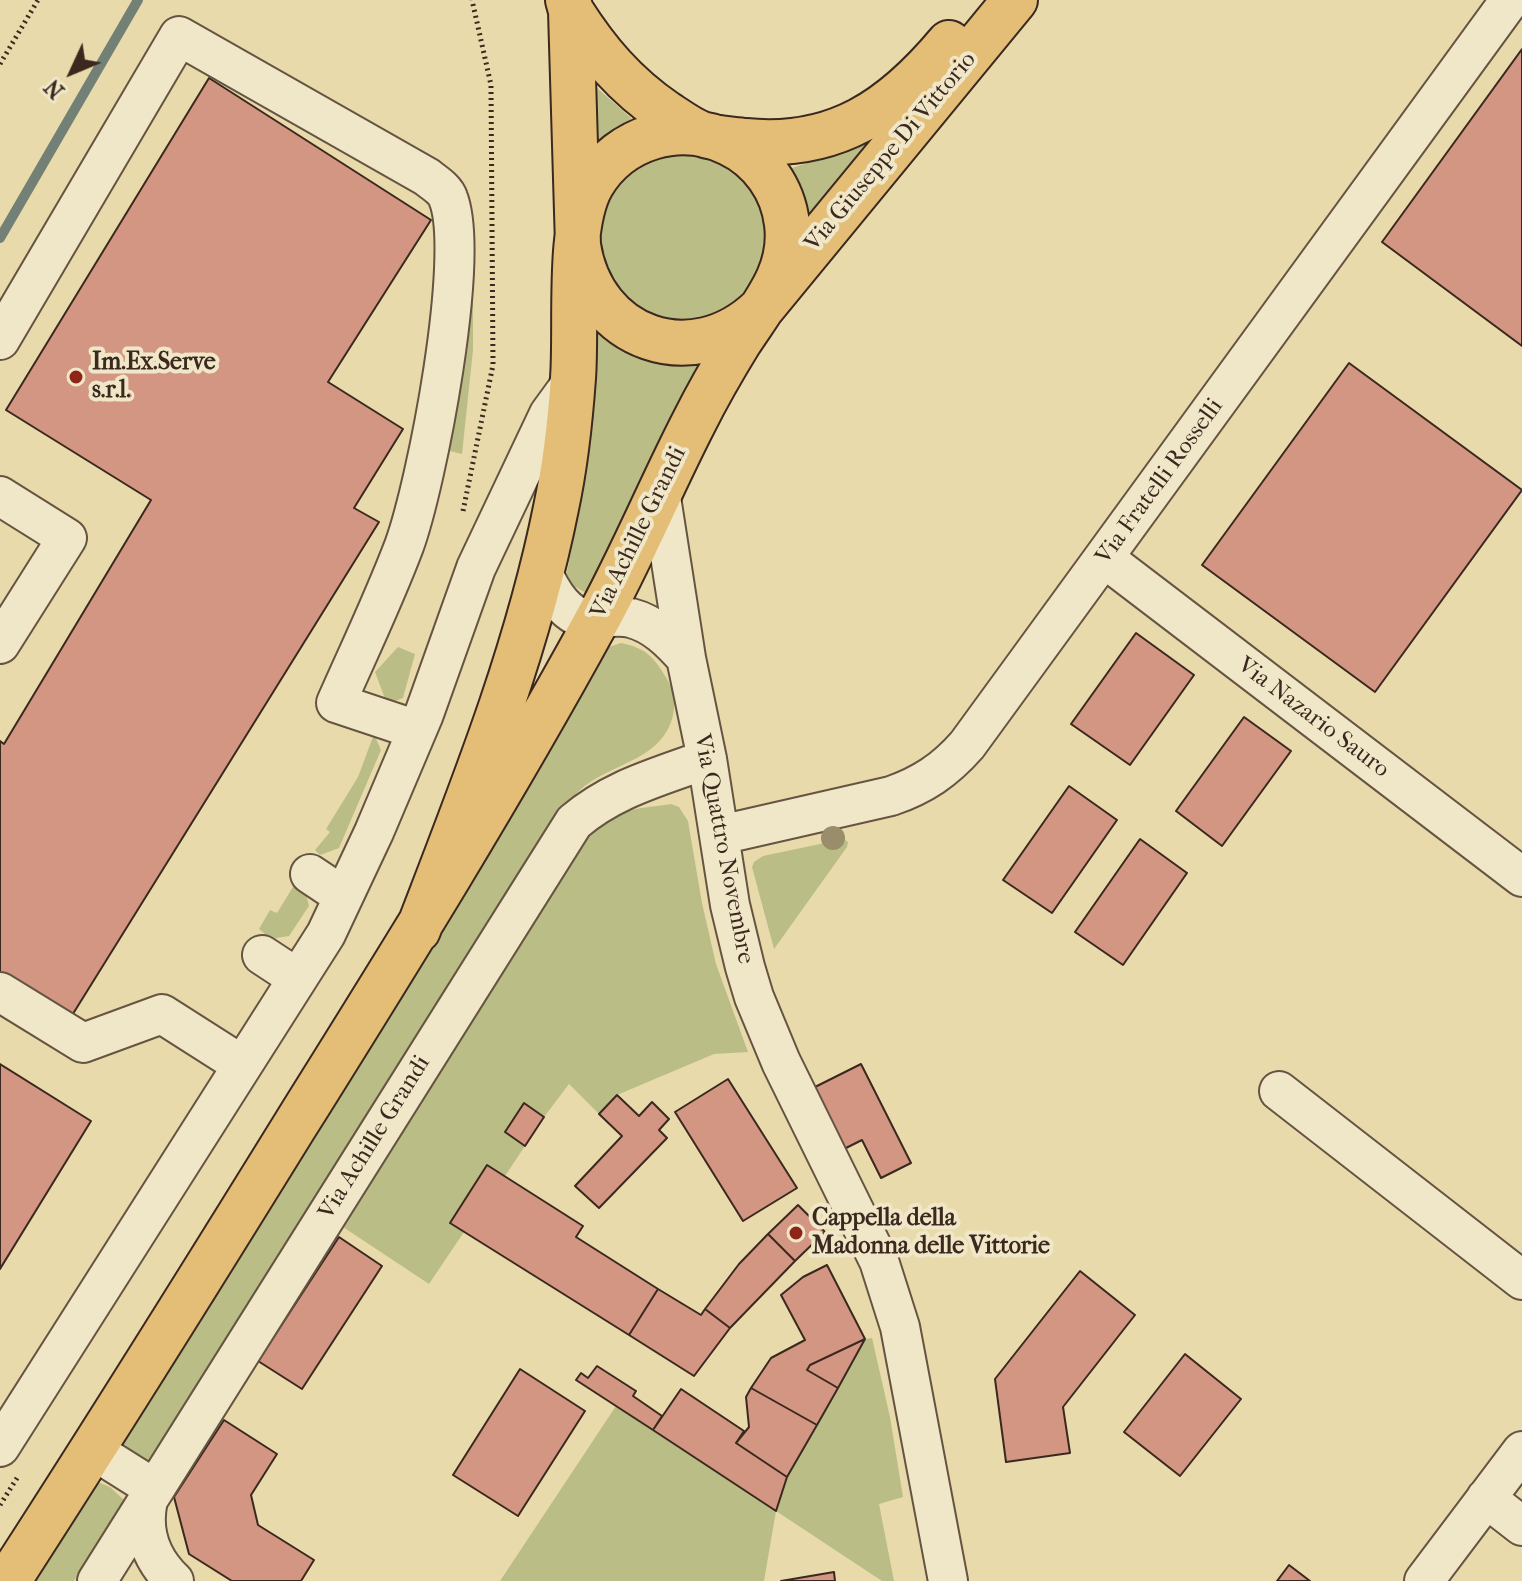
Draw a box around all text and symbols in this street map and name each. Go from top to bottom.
north arrow [32,32,112,112]
street label: Via Giuseppe Di Vittorio [799,46,983,258]
text: N [40,74,70,104]
place label: Im.Ex.Serve s.r.l. [92,349,216,405]
marker: Im.Ex.Serve s.r.l. [67,368,85,386]
street label: Via Fratelli Rosselli [1090,393,1230,571]
street label: Via Achille Grandi [585,442,693,624]
street label: Via Nazario Sauro [1231,651,1395,785]
street label: Via Quattro Novembre [687,732,759,966]
street label: Via Achille Grandi [313,1051,437,1225]
place label: Cappella della Madonna delle Vittorie [812,1205,1050,1261]
marker: Cappella della Madonna delle Vittorie [787,1224,805,1242]

